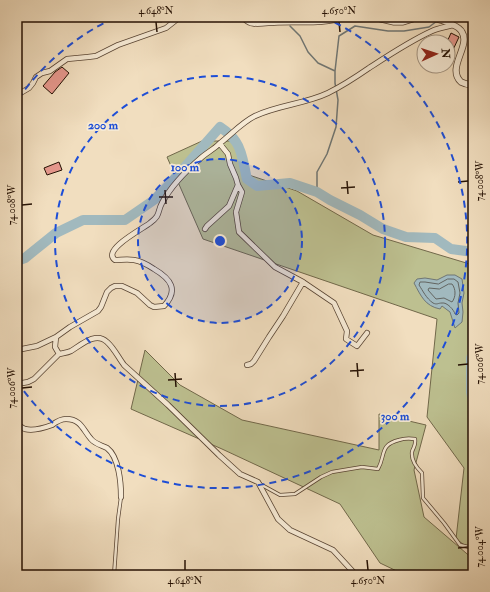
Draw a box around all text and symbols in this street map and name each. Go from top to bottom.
text: 4.648°N [138,5,174,17]
text: 4.650°N [322,5,356,17]
north arrow [416,34,456,74]
text: N [439,47,452,60]
text: 200 m [88,118,119,133]
text: 100 m [171,160,200,175]
text: 74.008°W [474,160,486,201]
text: 74.008°W [6,184,18,225]
centre of rings [213,234,227,248]
text: 74.006°W [474,343,486,384]
text: 74.006°W [6,367,18,408]
text: 300 m [381,409,410,424]
text: 74.004°W [474,526,486,568]
text: 4.648°N [167,575,203,587]
text: 4.650°N [351,575,385,587]

